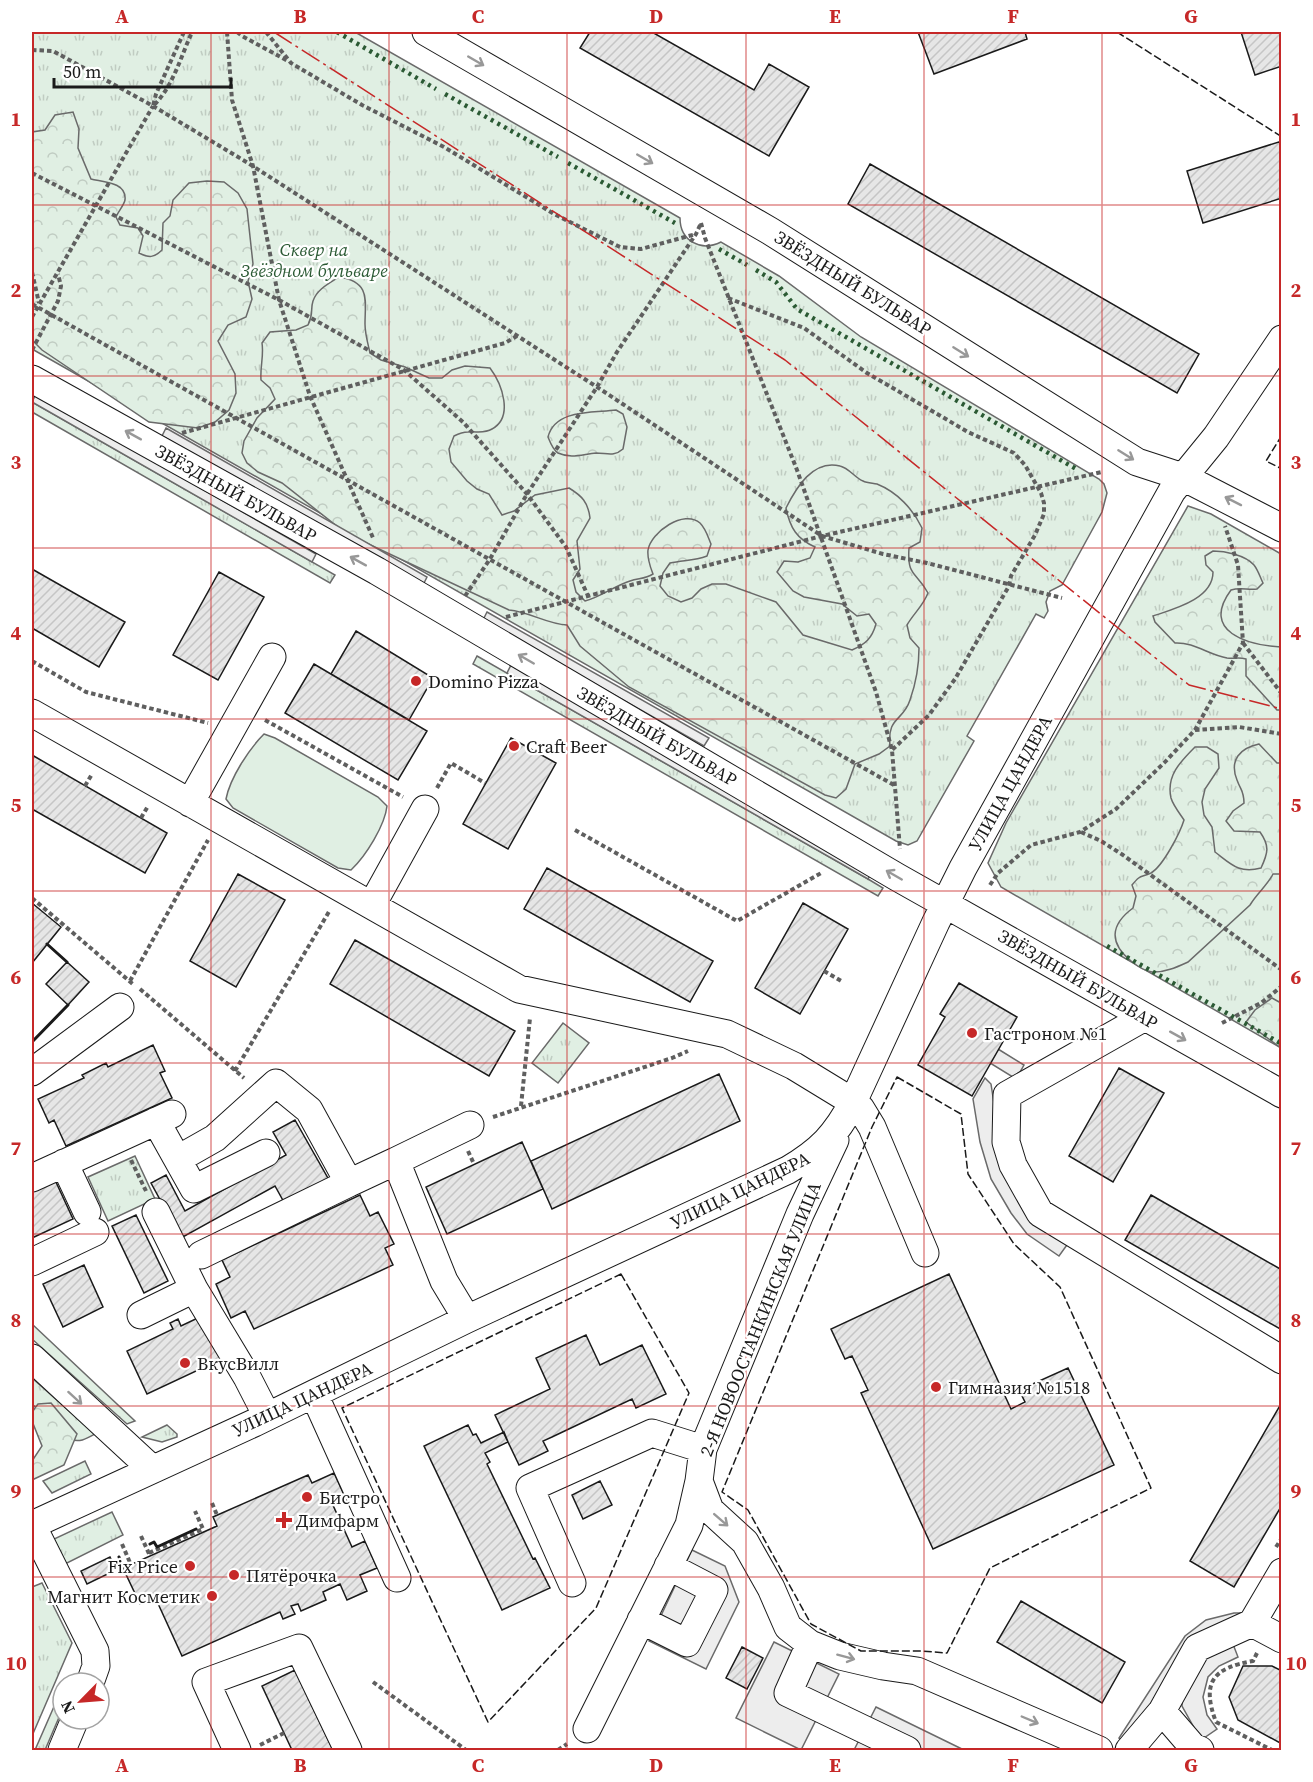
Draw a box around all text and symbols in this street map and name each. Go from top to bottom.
text: A [115,2,129,30]
text: B [293,2,307,30]
text: C [472,2,484,30]
text: D [649,2,663,30]
text: E [829,2,841,30]
text: F [1007,2,1019,30]
text: G [1184,2,1198,30]
scale bar [54,51,231,89]
one-way arrow [467,55,484,67]
text: 50 m [63,59,101,84]
text: 1 [11,105,21,133]
text: 1 [1291,105,1301,133]
one-way arrow [636,153,653,165]
street label: ЗВЁЗДНЫЙ БУЛЬВАР [770,224,937,342]
park label: Сквер на Звёздном бульваре [241,237,388,283]
text: 2 [11,276,22,304]
text: 2 [1291,276,1302,304]
one-way arrow [952,346,969,358]
one-way arrow [124,429,142,440]
street label: ЗВЁЗДНЫЙ БУЛЬВАР [151,438,321,548]
text: 3 [11,448,22,476]
text: 3 [1291,448,1302,476]
one-way arrow [1117,450,1134,462]
one-way arrow [1225,495,1242,507]
one-way arrow [350,555,367,567]
text: 4 [11,619,22,647]
text: 4 [1291,619,1302,647]
one-way arrow [518,653,535,665]
place label: Domino Pizza [428,669,540,694]
marker: Domino Pizza [409,674,423,688]
street label: ЗВЁЗДНЫЙ БУЛЬВАР [572,680,742,792]
street label: УЛИЦА ЦАНДЕРА [962,710,1058,855]
place label: Craft Beer [526,734,607,759]
marker: Craft Beer [507,739,521,753]
text: 5 [11,791,22,819]
text: 5 [1291,791,1302,819]
one-way arrow [885,868,902,880]
street label: ЗВЁЗДНЫЙ БУЛЬВАР [993,923,1163,1035]
text: 6 [11,963,22,991]
text: 6 [1291,963,1302,991]
place label: Гастроном №1 [984,1021,1107,1046]
marker: Гастроном №1 [965,1026,979,1040]
one-way arrow [1169,1030,1186,1042]
text: 7 [11,1134,22,1162]
text: 7 [1291,1134,1302,1162]
street label: УЛИЦА ЦАНДЕРА [666,1145,814,1235]
street label: 2-Я НОВООСТАНКИНСКАЯ УЛИЦА [693,1178,827,1460]
text: 8 [11,1306,21,1334]
text: 8 [1291,1306,1301,1334]
place label: ВкусВилл [197,1351,279,1376]
marker: ВкусВилл [178,1356,192,1370]
street label: УЛИЦА ЦАНДЕРА [228,1356,376,1442]
place label: Гимназия №1518 [948,1375,1090,1400]
marker: Гимназия №1518 [929,1380,943,1394]
one-way arrow [67,1391,82,1405]
text: 9 [11,1477,22,1505]
text: 9 [1291,1477,1302,1505]
place label: Бистро [319,1485,380,1510]
marker: Бистро [300,1490,314,1504]
place label: Димфарм [296,1508,379,1533]
marker: Димфарм [277,1513,291,1527]
one-way arrow [713,1513,729,1526]
place label: Fix Price [107,1554,178,1579]
marker: Fix Price [183,1559,197,1573]
place label: Пятёрочка [246,1563,338,1588]
marker: Пятёрочка [227,1568,241,1582]
place label: Магнит Косметик [47,1584,200,1609]
marker: Магнит Косметик [205,1589,219,1603]
text: 10 [5,1649,27,1677]
text: 10 [1285,1649,1307,1677]
one-way arrow [837,1652,856,1664]
north arrow [51,1671,111,1731]
text: N [55,1697,80,1717]
one-way arrow [1020,1715,1038,1726]
text: A [115,1751,129,1779]
text: B [293,1751,307,1779]
text: C [472,1751,484,1779]
text: D [649,1751,663,1779]
text: E [829,1751,841,1779]
text: F [1007,1751,1019,1779]
text: G [1184,1751,1198,1779]

